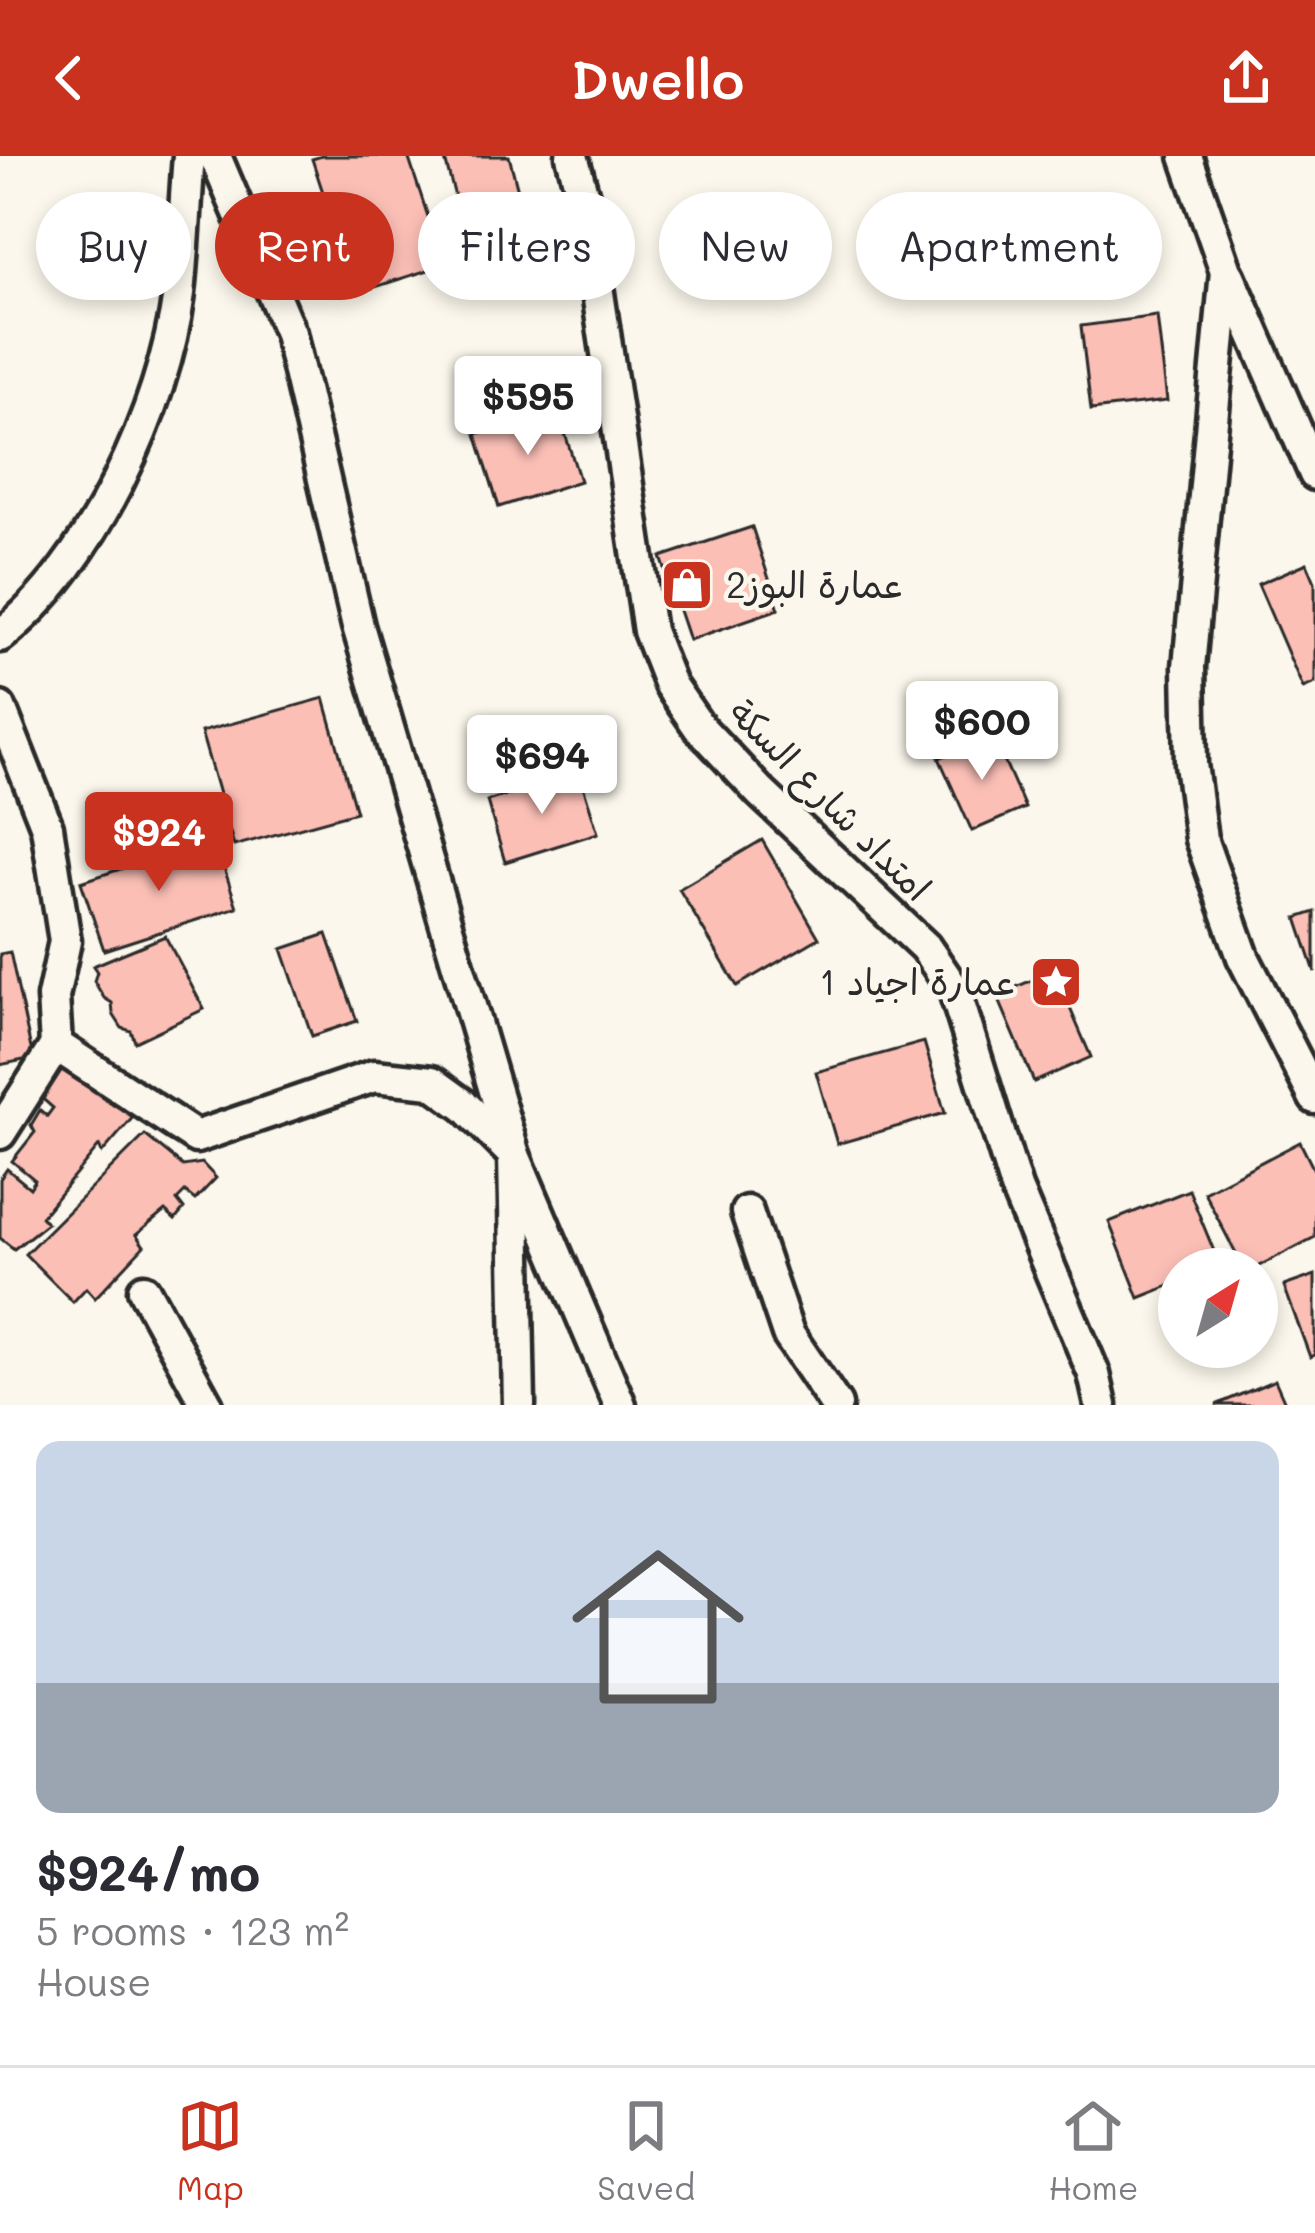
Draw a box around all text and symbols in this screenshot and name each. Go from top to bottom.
text: Dwello [571,43,744,114]
icon: back [36,45,102,111]
icon: share [1213,45,1279,111]
chip: Buy [36,192,191,300]
chip: Rent [215,192,394,300]
chip: Filters [418,192,635,300]
chip: New [659,192,832,300]
chip: Apartment [856,192,1162,300]
pin: $595 [457,356,599,458]
text: $595 [481,369,575,420]
shop icon: عمارة البوز2 [659,557,715,613]
place label: عمارة البوز2 [726,560,905,608]
pin: $600 [911,681,1053,783]
street label: امتداد شارع السكة [717,688,942,913]
text: $600 [933,694,1031,745]
pin: $694 [471,715,613,817]
text: $694 [494,728,590,779]
pin: $924 [88,792,230,894]
text: $924 [112,805,206,856]
place icon: عمارة اجياد 1 [1028,954,1084,1010]
place label: عمارة اجياد 1 [819,957,1017,1004]
north arrow [1158,1248,1278,1368]
map controls [1158,1248,1278,1368]
icon: home [550,1519,766,1735]
text: $924/mo [36,1837,260,1904]
text: 5 rooms · 123 m² [36,1904,349,1955]
text: House [36,1955,151,2006]
tab: Map [177,2093,244,2208]
tab: Saved [597,2093,695,2208]
tab: Home [1049,2093,1138,2208]

